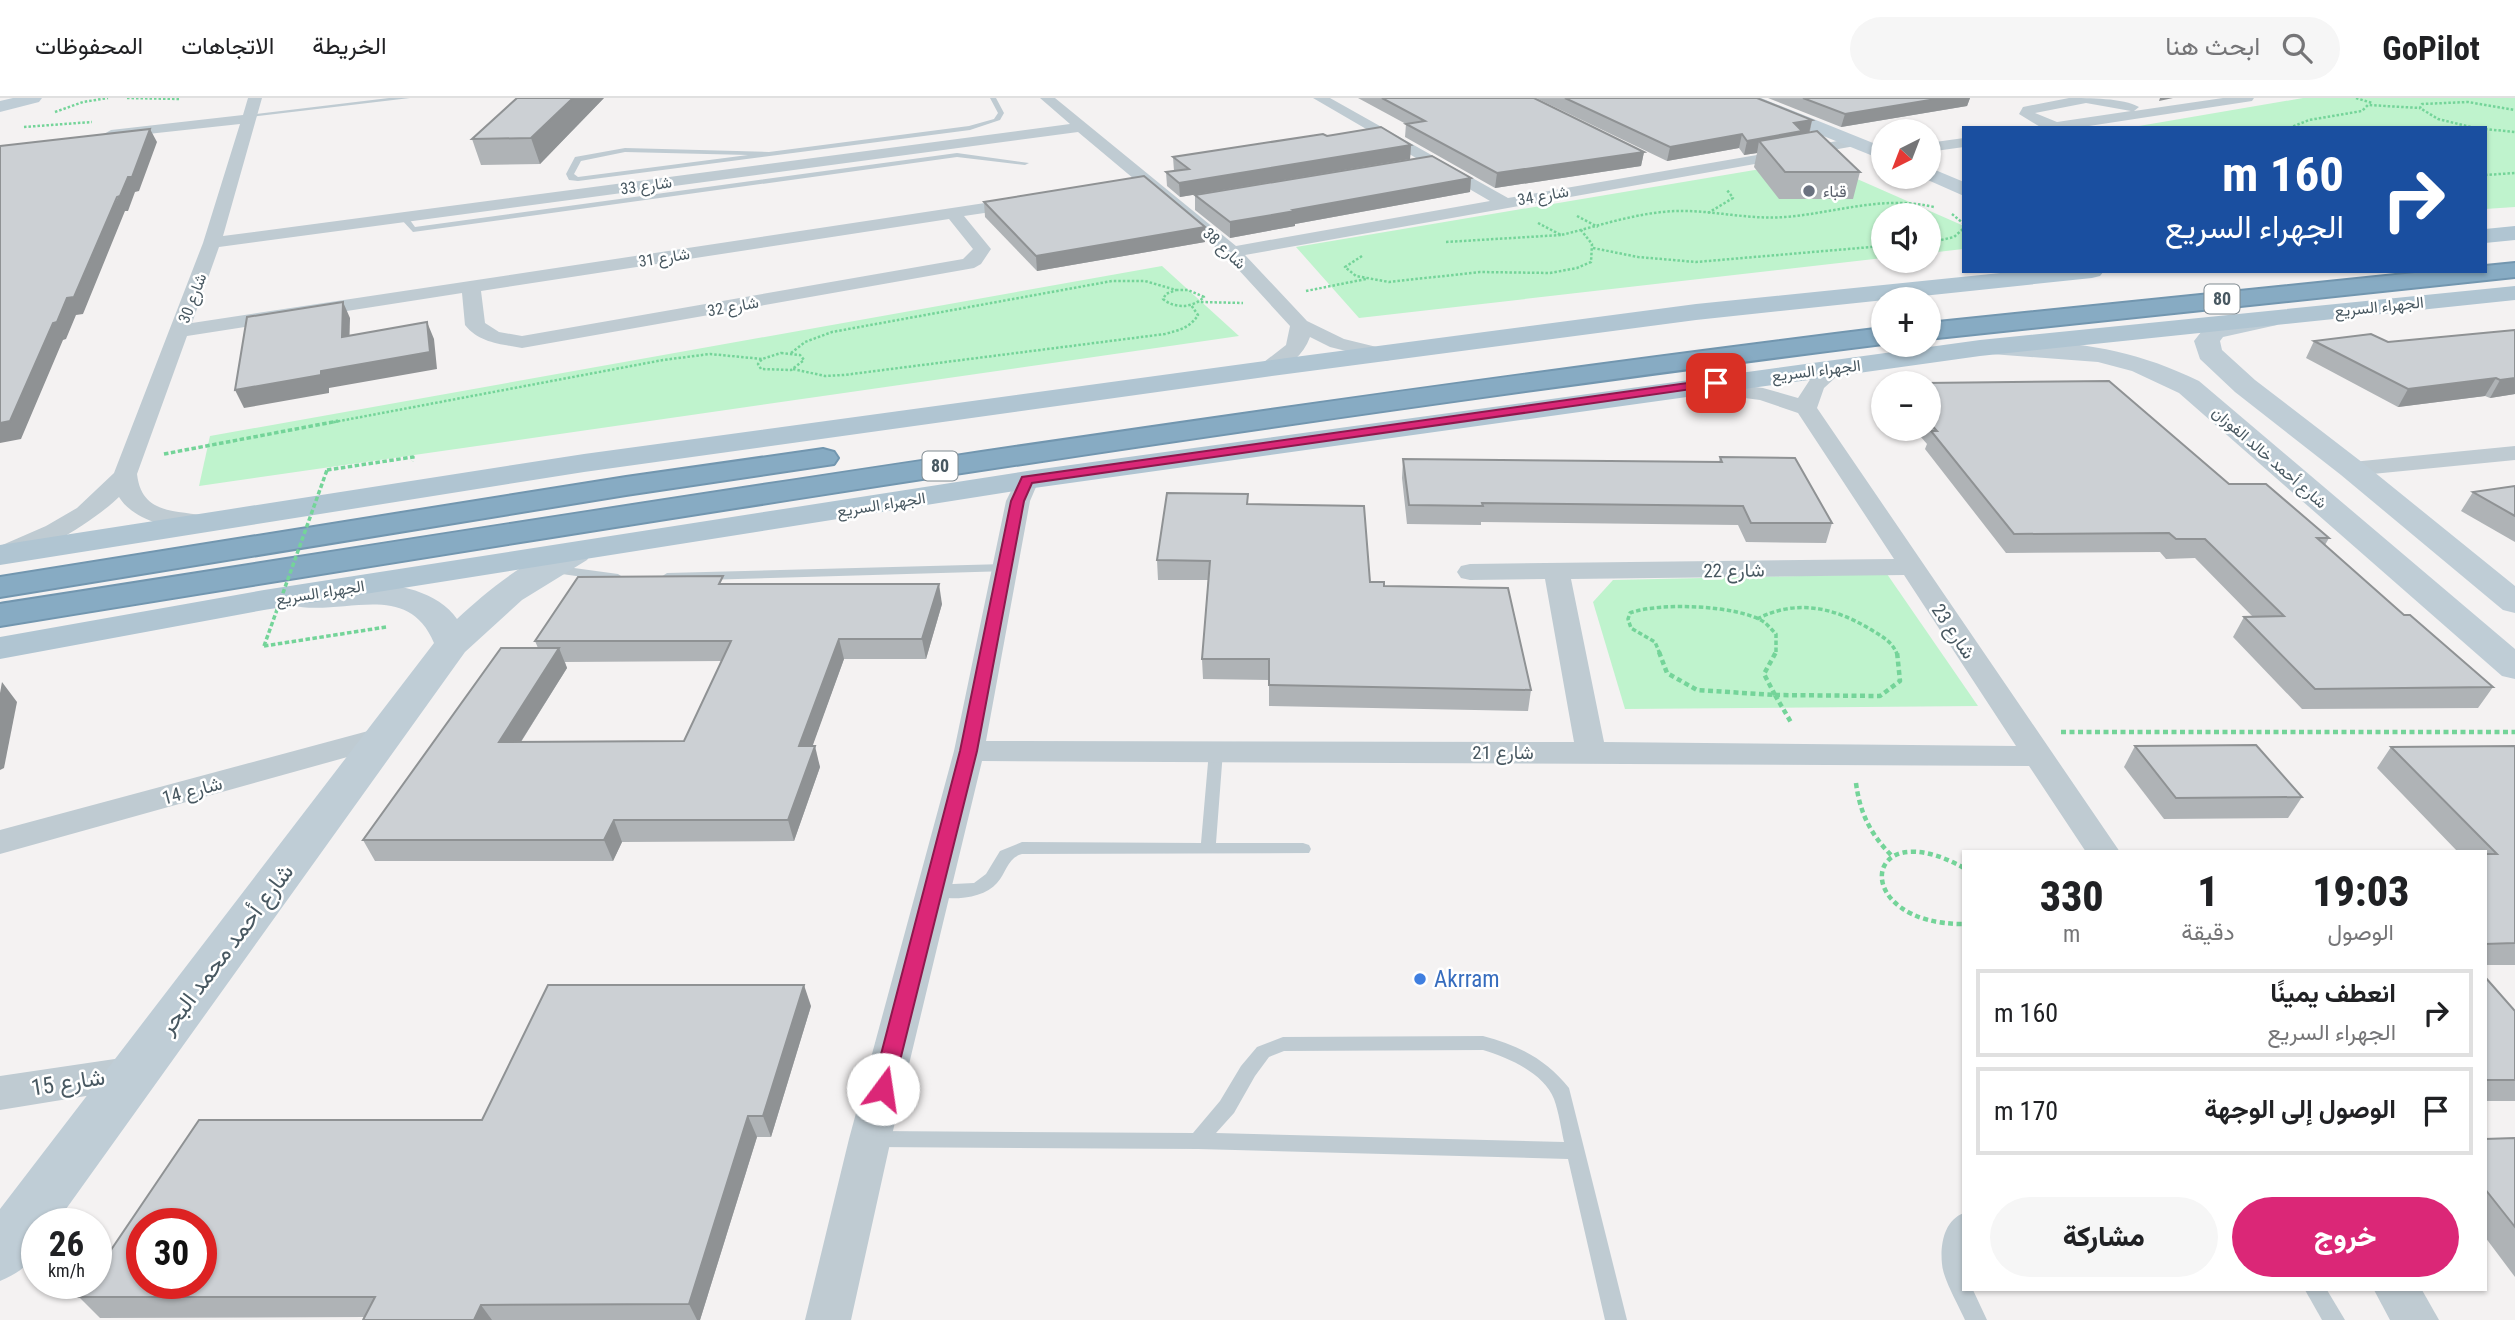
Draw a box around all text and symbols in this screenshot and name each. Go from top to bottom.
search box [1850,17,2340,80]
icon: search [2278,29,2316,67]
text: GoPilot [2382,29,2480,68]
text: ابحث هنا [2165,31,2260,61]
text: المحفوظات [35,32,143,60]
text: الاتجاهات [181,32,274,60]
text: الخريطة [312,32,387,60]
north arrow [1871,119,1941,189]
map controls [1871,119,1941,441]
text: 160 m [2222,146,2344,203]
icon: right [2368,154,2459,245]
street label: شارع 33 [619,172,673,200]
street label: شارع 34 [1516,182,1571,211]
place label: قباء [1823,182,1847,201]
marker: قباء [1801,183,1817,199]
button: sound [1871,203,1941,273]
text: الجهراء السريع [2165,208,2344,246]
street label: شارع 38 [1198,224,1250,274]
street label: شارع 31 [637,244,691,273]
street label: شارع 30 [174,271,212,326]
road number: 80 [2204,284,2240,314]
button: + [1871,287,1941,357]
street label: الجهراء السريع [2334,292,2425,323]
street label: شارع 32 [706,293,761,322]
pin [1686,353,1746,413]
street label: الجهراء السريع [1770,356,1862,387]
icon: arrive [1697,364,1735,402]
button: − [1871,371,1941,441]
street label: شارع أحمد خالد الفوزان [2207,402,2331,514]
road number: 80 [922,452,958,480]
street label: الجهراء السريع [835,488,927,523]
street label: شارع 22 [1703,558,1765,584]
street label: الجهراء السريع [274,576,366,611]
street label: شارع 23 [1926,599,1980,664]
street label: شارع 21 [1472,741,1534,765]
street label: شارع 14 [160,771,225,810]
street label: شارع أحمد محمد البحر [153,859,301,1042]
text: 1 [2197,867,2219,916]
text: 19:03 [2312,867,2409,916]
text: 330 [2040,872,2104,921]
text: دقيقة [2181,919,2235,946]
text: الوصول [2328,919,2394,946]
text: m [2063,921,2080,948]
place label: Akrram [1434,966,1500,993]
marker: Akrram [1412,971,1428,987]
text: انعطف يمينًا [2270,978,2396,1008]
icon: right [2417,994,2455,1032]
text: 160 m [1994,998,2058,1028]
text: الجهراء السريع [2267,1019,2396,1046]
position arrow [846,1052,920,1126]
street label: شارع 15 [29,1063,107,1104]
icon: arrive [2417,1092,2455,1130]
text: الوصول إلى الوجهة [2204,1094,2396,1124]
text: 170 m [1994,1096,2058,1126]
button: مشاركة [1990,1197,2218,1277]
button: خروج [2232,1197,2459,1277]
speed limit sign: 30 [126,1208,217,1299]
text: 26 [49,1224,84,1265]
text: km/h [48,1260,85,1281]

